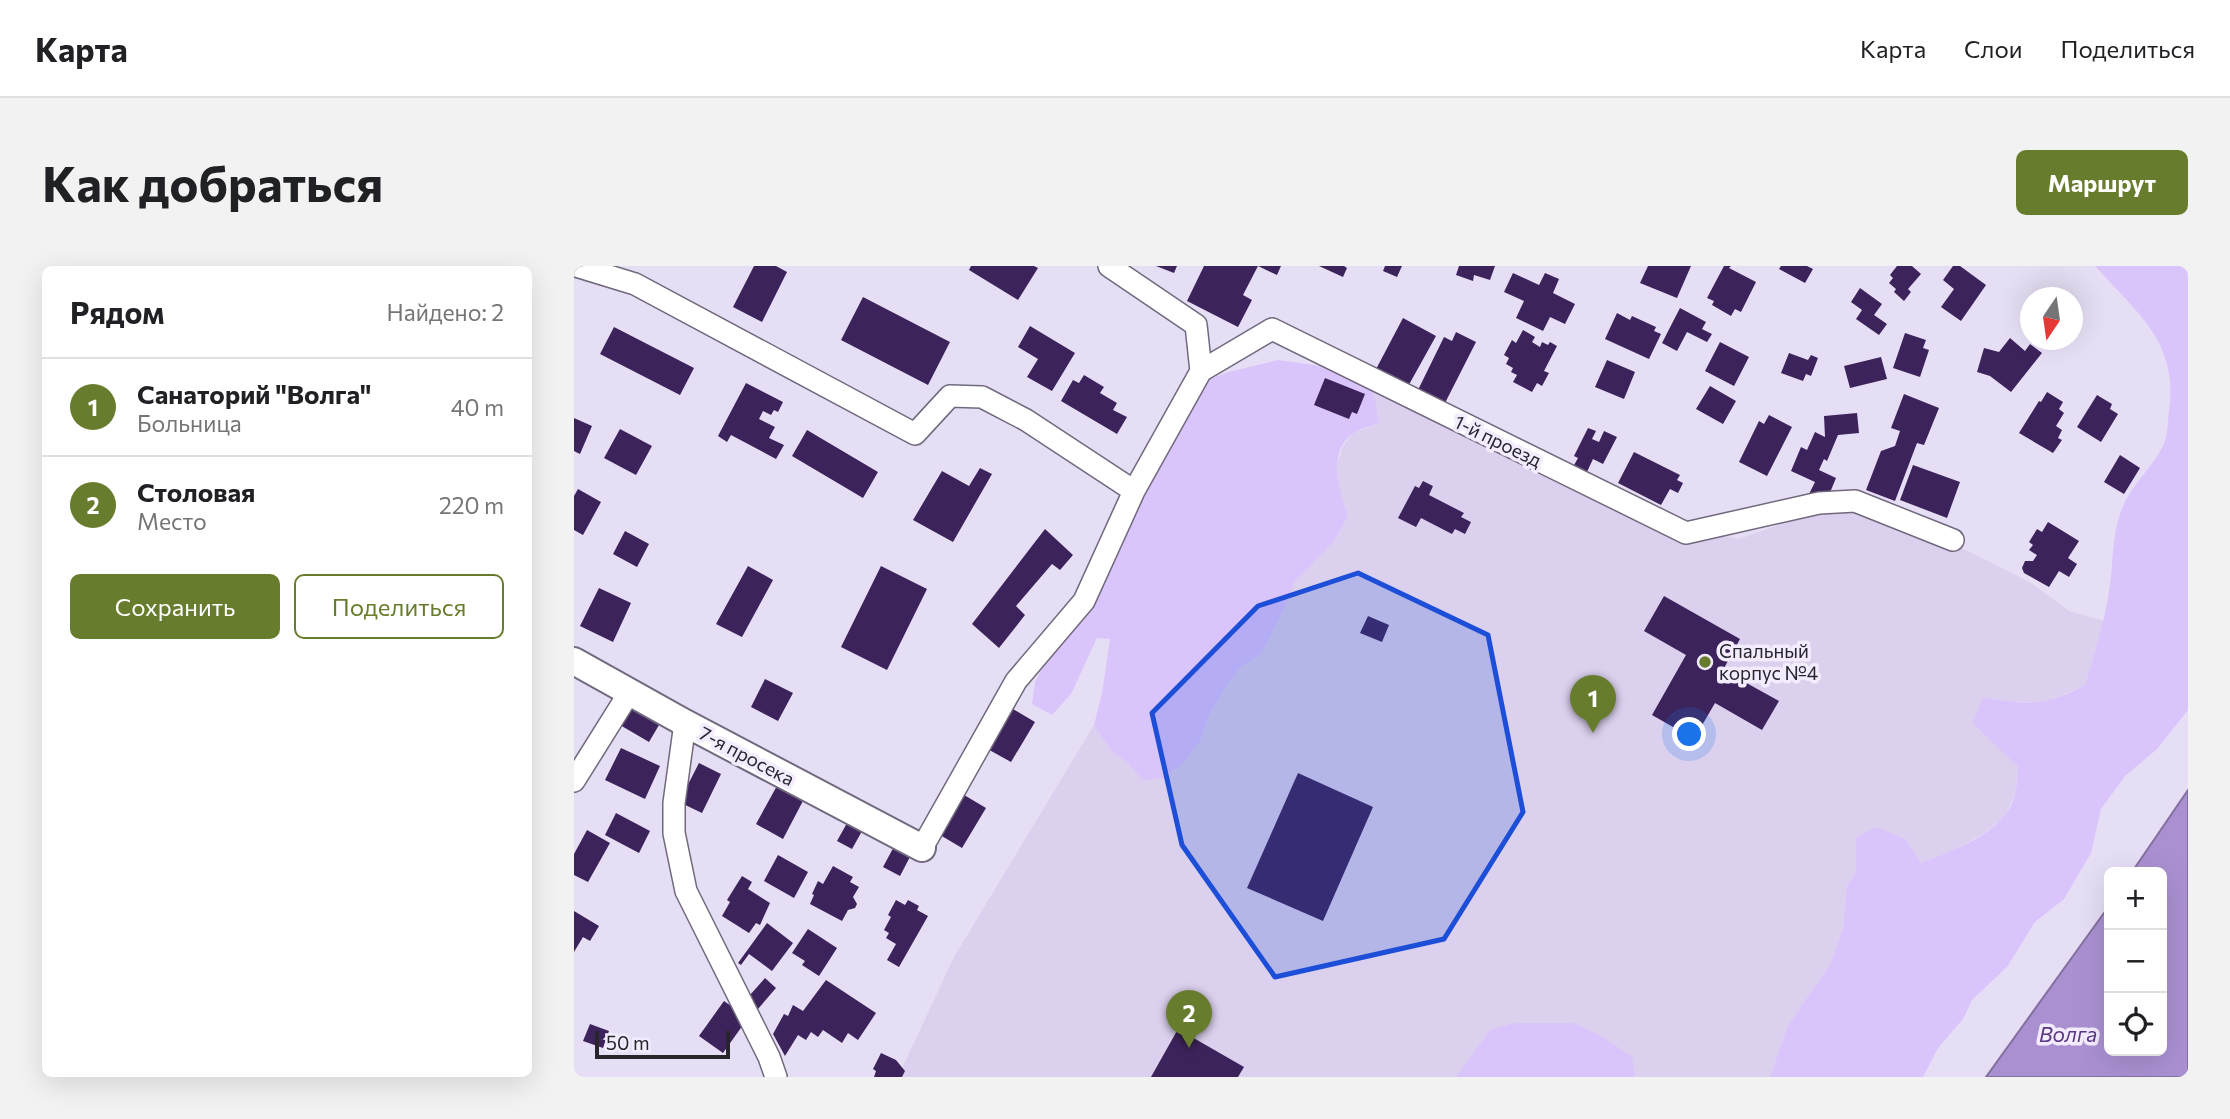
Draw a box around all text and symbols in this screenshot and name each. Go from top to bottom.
text: Карта [35,28,128,69]
text: Карта [1860,34,1926,63]
text: Слои [1964,34,2022,63]
text: Поделиться [2060,34,2195,63]
button: Маршрут [2016,150,2188,215]
text: Как добраться [42,152,383,212]
north arrow [2020,287,2083,350]
text: Рядом [70,293,164,330]
text: Найдено: 2 [387,298,504,326]
text: Санаторий "Волга" [137,378,371,409]
text: 1 [88,393,98,421]
text: 40 m [451,393,504,421]
text: Больница [137,409,242,437]
street label: 1-й проезд [1451,410,1546,472]
text: Столовая [137,476,255,507]
text: 2 [86,491,100,519]
text: 220 m [439,491,504,519]
text: Место [137,507,207,535]
button: Сохранить [70,574,280,639]
button: Поделиться [294,574,504,639]
place label: Спальный корпус №4 [1719,639,1818,684]
marker: Спальный корпус №4 [1697,654,1713,670]
pin: 1 [1570,675,1616,733]
your location [1672,717,1706,751]
street label: 7-я просека [696,721,799,790]
map controls [2104,867,2167,1056]
button: + [2104,867,2167,930]
button: − [2104,930,2167,993]
pin: 2 [1166,990,1212,1048]
button: locate [2104,993,2167,1056]
water label: Волга [2039,1021,2097,1046]
scale bar [595,1028,730,1060]
text: 50 m [606,1031,650,1054]

